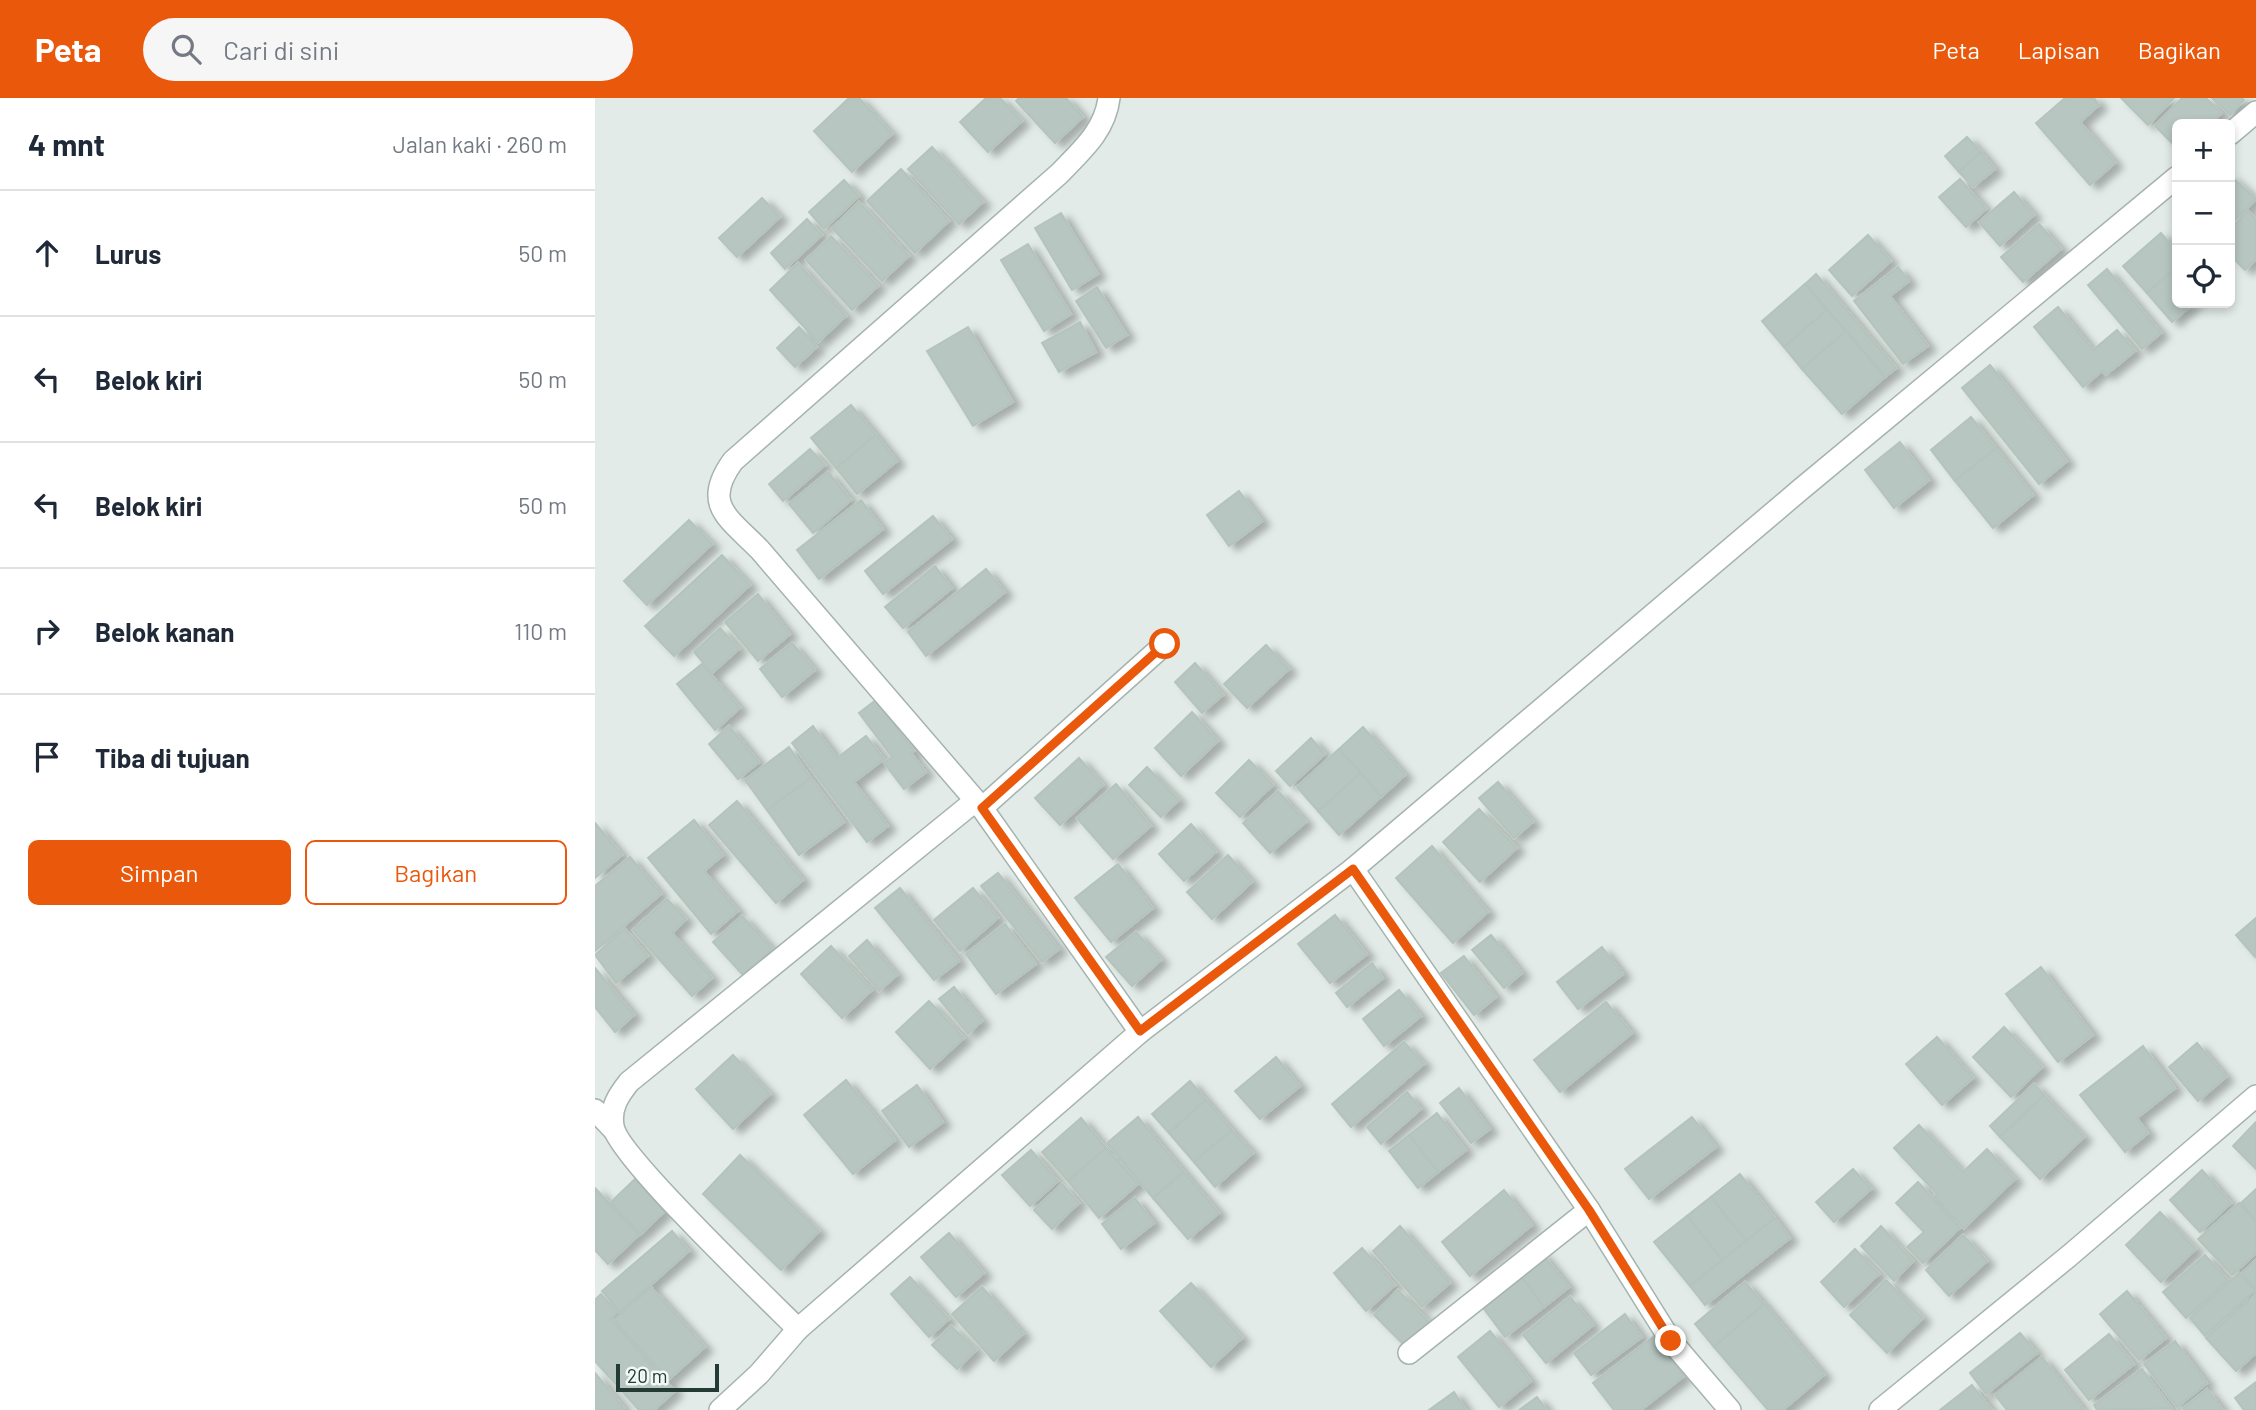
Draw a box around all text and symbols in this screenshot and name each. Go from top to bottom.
search box [143,18,633,81]
text: Peta [35,29,101,69]
icon: search [167,30,205,68]
text: Cari di sini [223,34,339,65]
text: Peta [1932,35,1980,64]
text: Lapisan [2018,35,2100,64]
text: Bagikan [2138,35,2221,64]
map controls [2172,119,2235,308]
button: + [2172,119,2235,182]
text: 4 mnt [28,126,105,162]
text: Jalan kaki · 260 m [393,130,567,158]
button: − [2172,182,2235,245]
icon: ahead [28,234,66,272]
text: Lurus [95,238,161,269]
text: 50 m [519,239,567,267]
button: locate [2172,245,2235,308]
icon: left [28,360,66,398]
text: Belok kiri [95,364,202,395]
text: 50 m [519,365,567,393]
icon: left [28,486,66,524]
text: Belok kiri [95,490,202,521]
text: 50 m [519,491,567,519]
icon: right [28,612,66,650]
text: Belok kanan [95,616,234,647]
text: 110 m [514,617,567,645]
route start [1149,628,1180,659]
icon: arrive [28,738,66,776]
text: Tiba di tujuan [95,742,250,773]
button: Simpan [28,840,291,905]
button: Bagikan [305,840,567,905]
route end [1655,1325,1686,1356]
scale bar [616,1361,719,1393]
text: 20 m [627,1364,667,1387]

